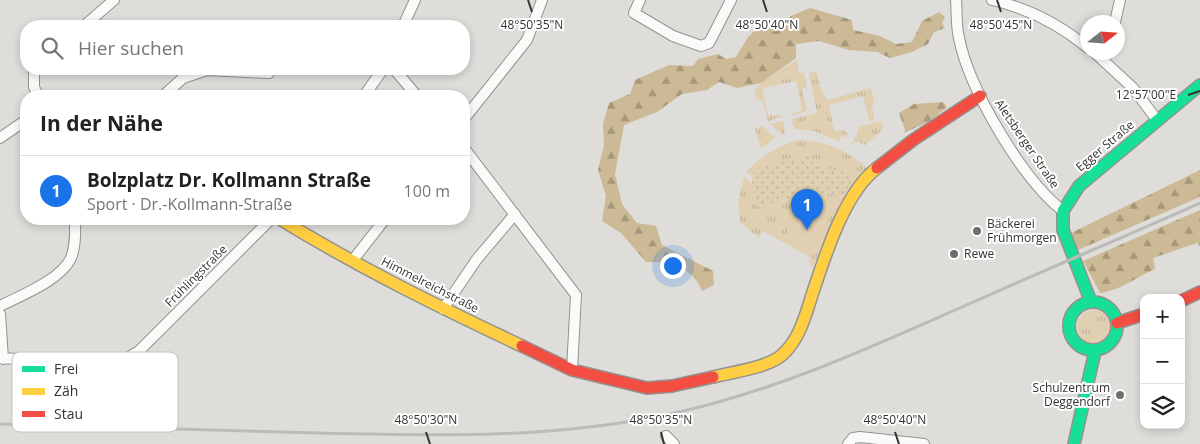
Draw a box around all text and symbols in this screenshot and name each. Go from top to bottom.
north arrow [1080,15,1125,60]
text: 48°50'35"N [501,16,563,33]
text: 48°50'40"N [736,16,798,33]
text: 48°50'45"N [970,16,1032,33]
search box [20,20,470,75]
icon: search [38,34,66,62]
text: Hier suchen [78,35,184,61]
text: 12°57'00"E [1116,86,1176,103]
street label: Aletsberger Straße [991,96,1064,192]
text: In der Nähe [40,109,163,137]
street label: Egger Straße [1072,116,1138,175]
text: Bolzplatz Dr. Kollmann Straße [87,167,371,193]
text: 1 [51,180,61,202]
text: 100 m [404,180,450,202]
pin: 1 [791,189,823,230]
text: Sport · Dr.-Kollmann-Straße [87,193,292,215]
place label: Bäckerei Frühmorgen [987,215,1057,246]
marker: Bäckerei Frühmorgen [971,225,983,237]
street label: Frühlingstraße [161,241,231,310]
place label: Rewe [964,245,994,262]
marker: Rewe [948,248,960,260]
street label: Himmelreichstraße [379,253,482,317]
your location [660,253,686,279]
map controls [1140,294,1185,429]
button: + [1140,294,1185,339]
button: − [1140,339,1185,384]
legend [12,352,178,432]
text: Frei [54,359,78,378]
place label: Schulzentrum Deggendorf [1033,379,1111,410]
text: Zäh [54,381,78,400]
button: layers [1140,384,1185,429]
marker: Schulzentrum Deggendorf [1114,389,1126,401]
text: Stau [54,404,83,423]
text: 48°50'30"N [395,411,457,428]
text: 48°50'35"N [630,411,692,428]
text: 48°50'40"N [864,411,926,428]

